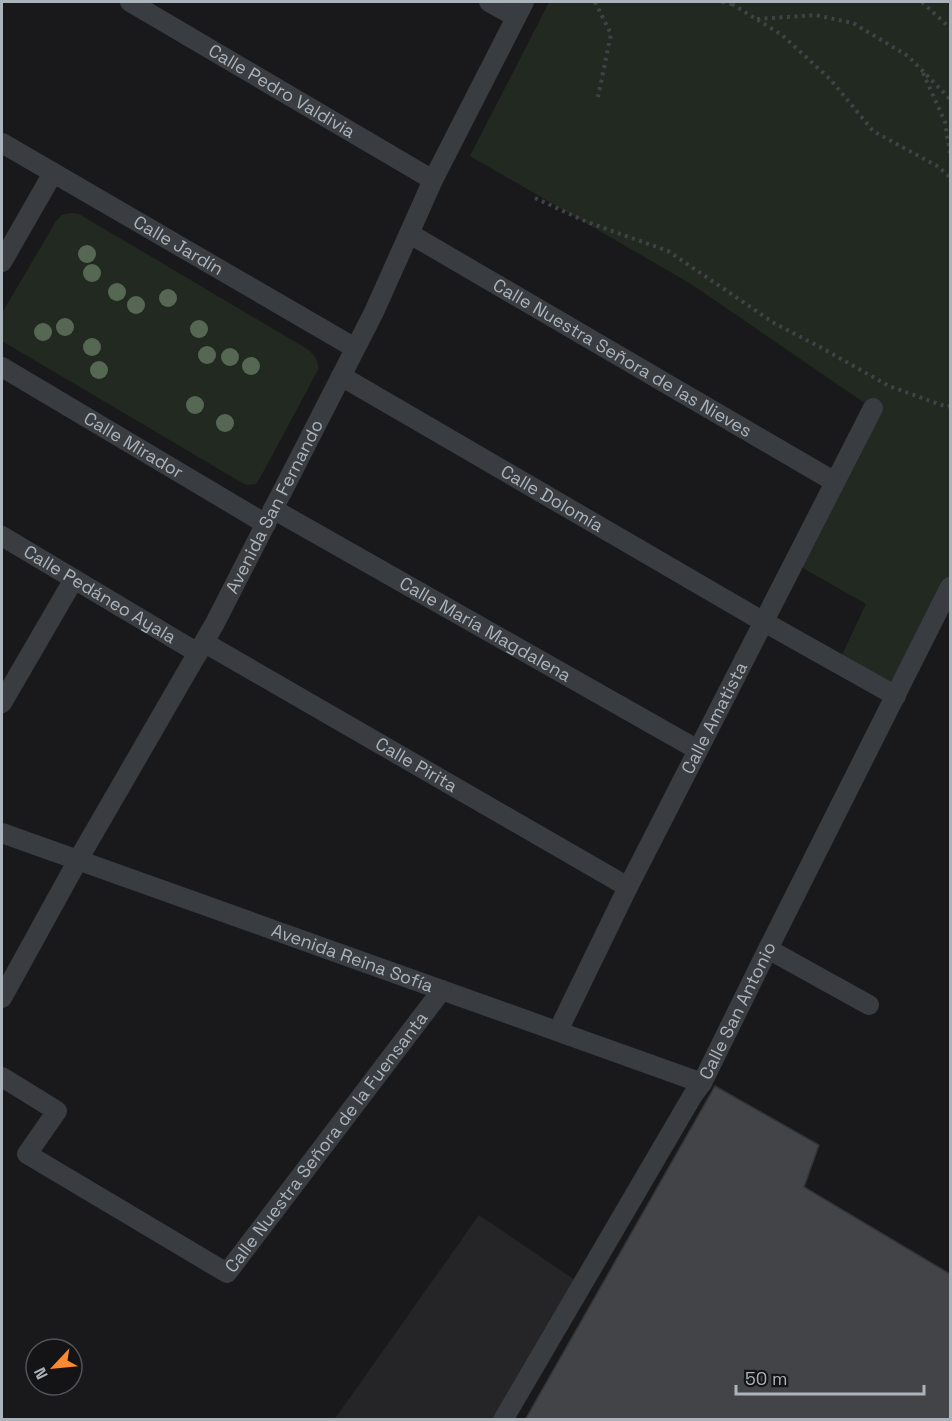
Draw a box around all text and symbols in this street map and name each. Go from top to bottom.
street label: Calle Pedro Valdivia [204,39,360,143]
street label: Calle Jardín [130,210,228,280]
street label: Calle Nuestra Señora de las Nieves [489,273,756,442]
street label: Calle Mirador [80,406,188,483]
street label: Avenida San Fernando [220,415,328,597]
street label: Calle Dolomía [497,459,608,537]
street label: Calle Pedáneo Ayala [20,540,181,648]
street label: Calle María Magdalena [395,571,576,687]
street label: Calle Amatista [676,658,752,778]
street label: Calle Pirita [371,732,462,797]
street label: Avenida Reina Sofía [269,918,436,997]
street label: Calle San Antonio [694,938,781,1083]
street label: Calle Nuestra Señora de la Fuensanta [219,1007,432,1277]
north arrow [24,1337,84,1397]
scale bar [736,1358,924,1396]
text: N [29,1364,53,1383]
text: 50 m [745,1367,787,1390]

